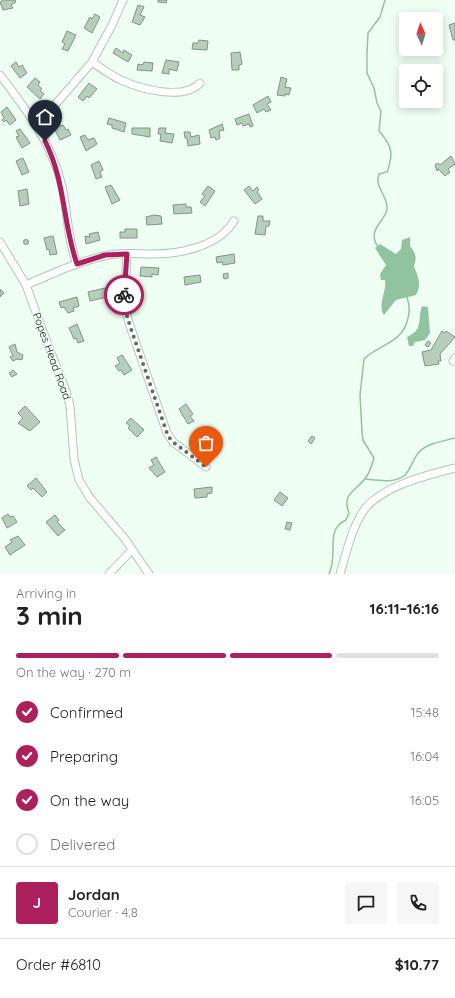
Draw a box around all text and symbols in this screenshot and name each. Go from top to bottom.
north arrow [399,12,443,56]
map controls [399,12,443,108]
button: locate [399,64,443,108]
pin [28,100,62,141]
icon: home [34,106,56,128]
courier [104,275,144,315]
icon: bike [113,284,135,306]
street label: Popes Head Road [30,310,74,402]
pin [189,426,223,467]
icon: bag [195,432,217,454]
text: Arriving in [16,585,76,601]
text: 3 min [16,599,83,632]
text: 16:11–16:16 [370,599,439,618]
text: On the way · 270 m [16,664,131,680]
icon: check [16,701,38,723]
text: Confirmed [50,703,123,722]
text: 15:48 [411,704,439,720]
icon: check [16,745,38,767]
text: Preparing [50,747,118,766]
text: 16:04 [410,748,439,764]
icon: check [16,789,38,811]
text: On the way [50,791,129,810]
text: 16:05 [410,792,439,808]
text: Delivered [50,835,115,854]
button: chat [345,882,387,924]
button: phone [397,882,439,924]
text: Jordan [68,885,120,904]
text: J [33,893,41,912]
text: Courier · 4.8 [68,904,138,920]
text: Order #6810 [16,955,101,974]
text: $10.77 [395,955,439,974]

